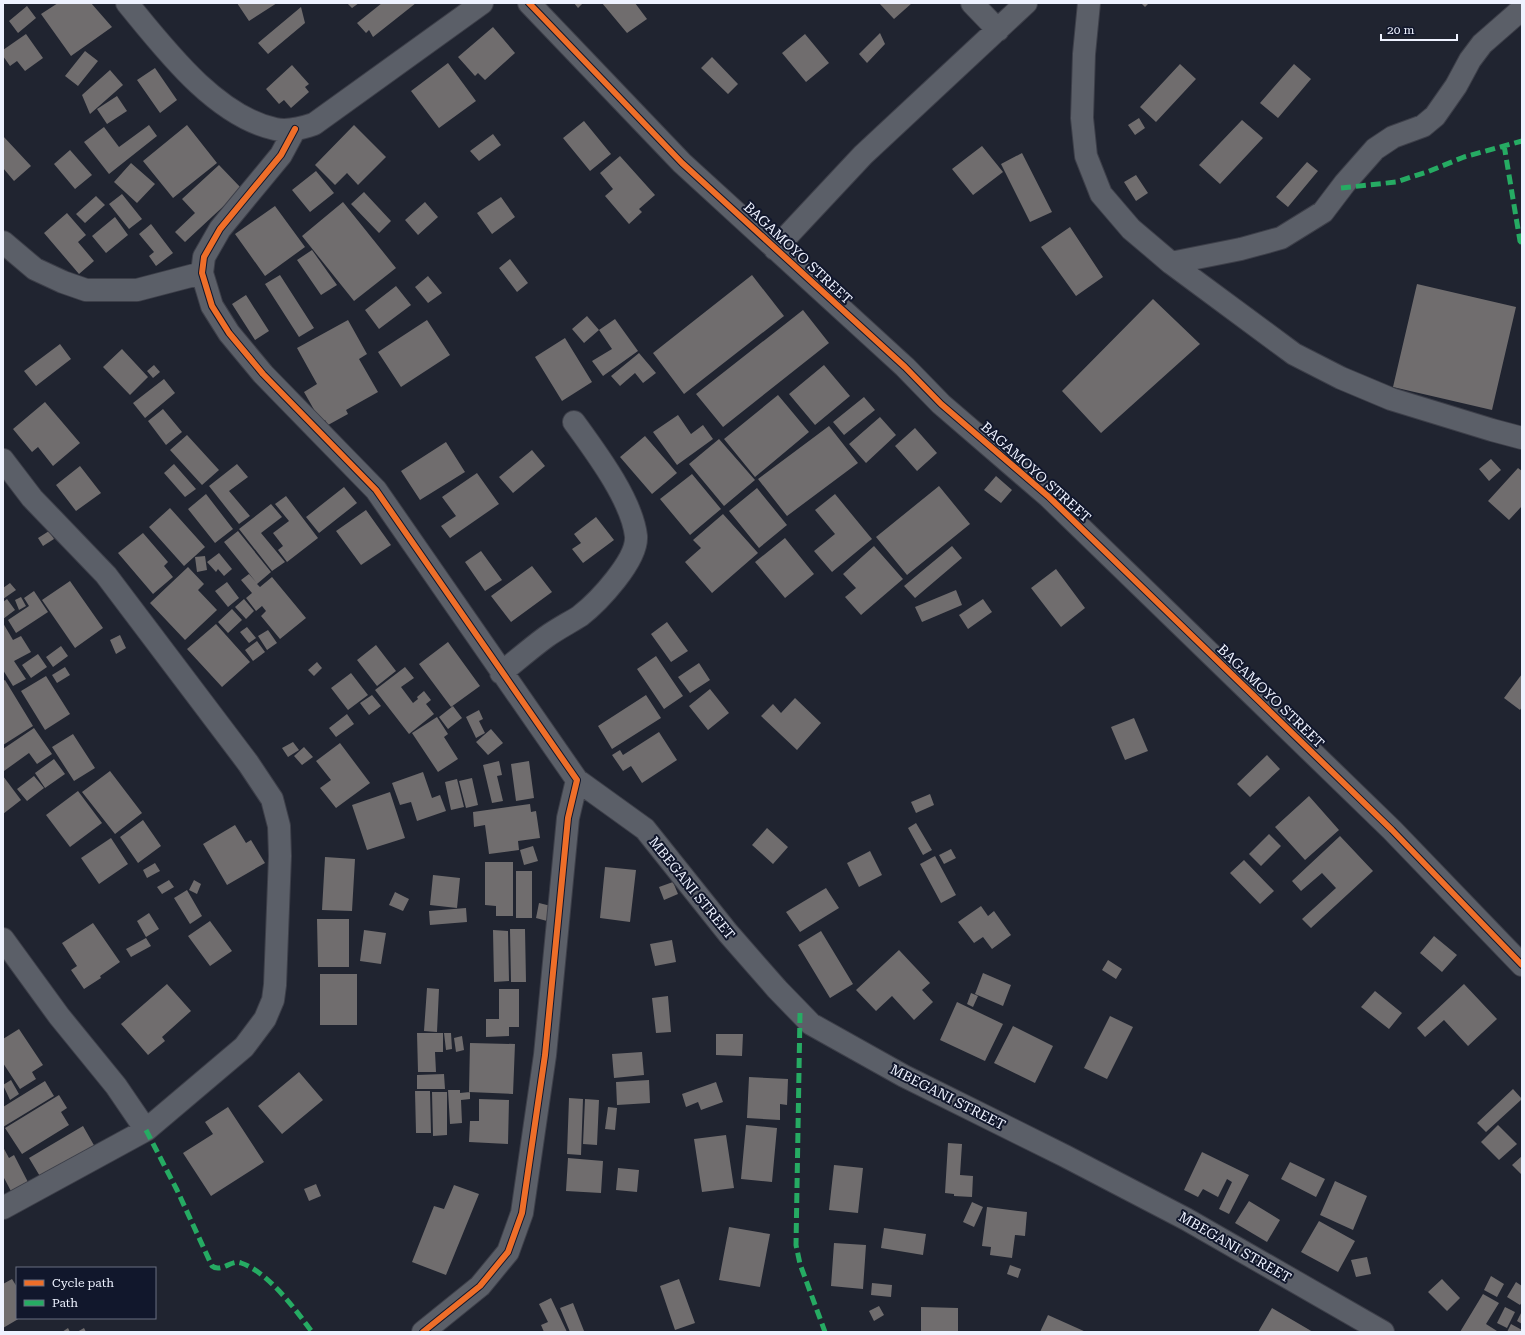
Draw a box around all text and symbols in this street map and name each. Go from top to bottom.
scale bar [1381,16,1457,42]
text: 20 m [1387,23,1414,37]
street label: BAGAMOYO STREET [741,199,855,307]
street label: BAGAMOYO STREET [978,419,1094,525]
street label: BAGAMOYO STREET [1214,641,1328,751]
street label: MBEGANI STREET [646,834,738,942]
street label: MBEGANI STREET [888,1061,1008,1133]
street label: MBEGANI STREET [1176,1208,1294,1286]
legend [16,1267,156,1319]
text: Cycle path [52,1276,114,1290]
text: Path [52,1296,78,1310]

